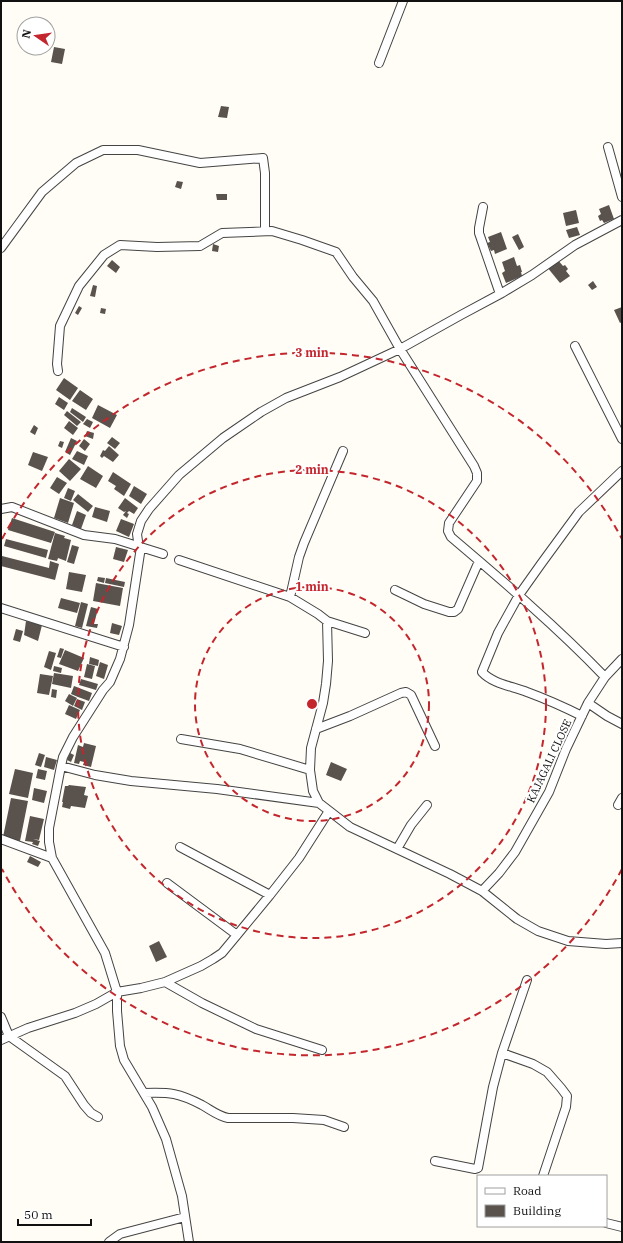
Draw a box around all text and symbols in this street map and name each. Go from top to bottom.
north arrow [16,16,56,56]
text: N [18,28,34,40]
text: 3 min [295,345,329,360]
text: 2 min [295,462,329,477]
text: 1 min [295,579,329,594]
centre of rings [305,697,319,711]
street label: KAJAGALI CLOSE [523,717,575,805]
legend [477,1175,607,1227]
text: Road [513,1183,542,1198]
scale bar [18,1201,91,1227]
text: Building [513,1203,561,1218]
text: 50 m [24,1207,53,1222]

